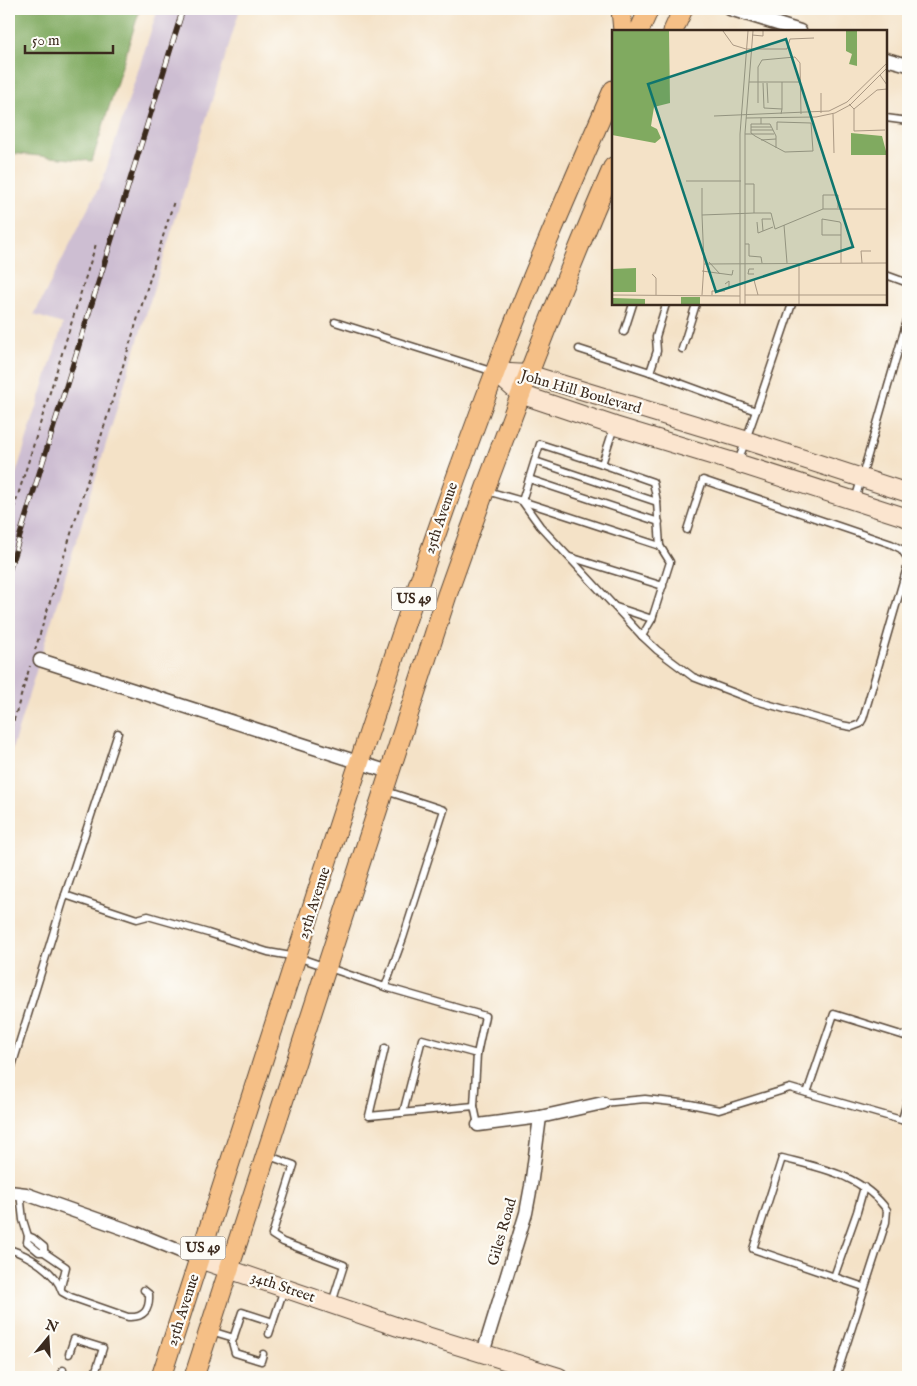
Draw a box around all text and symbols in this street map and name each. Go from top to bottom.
scale bar [25,22,112,54]
inset map [612,30,887,305]
text: 50 m [32,31,60,50]
street label: John Hill Boulevard [517,365,644,419]
street label: 25th Avenue [420,479,462,556]
road number: US 49 [392,588,436,610]
street label: 25th Avenue [293,864,335,941]
street label: Giles Road [483,1195,521,1268]
road number: US 49 [180,1236,226,1260]
street label: 34th Street [248,1267,318,1307]
street label: 25th Avenue [162,1271,204,1348]
north arrow [22,1314,72,1364]
text: N [42,1316,60,1337]

